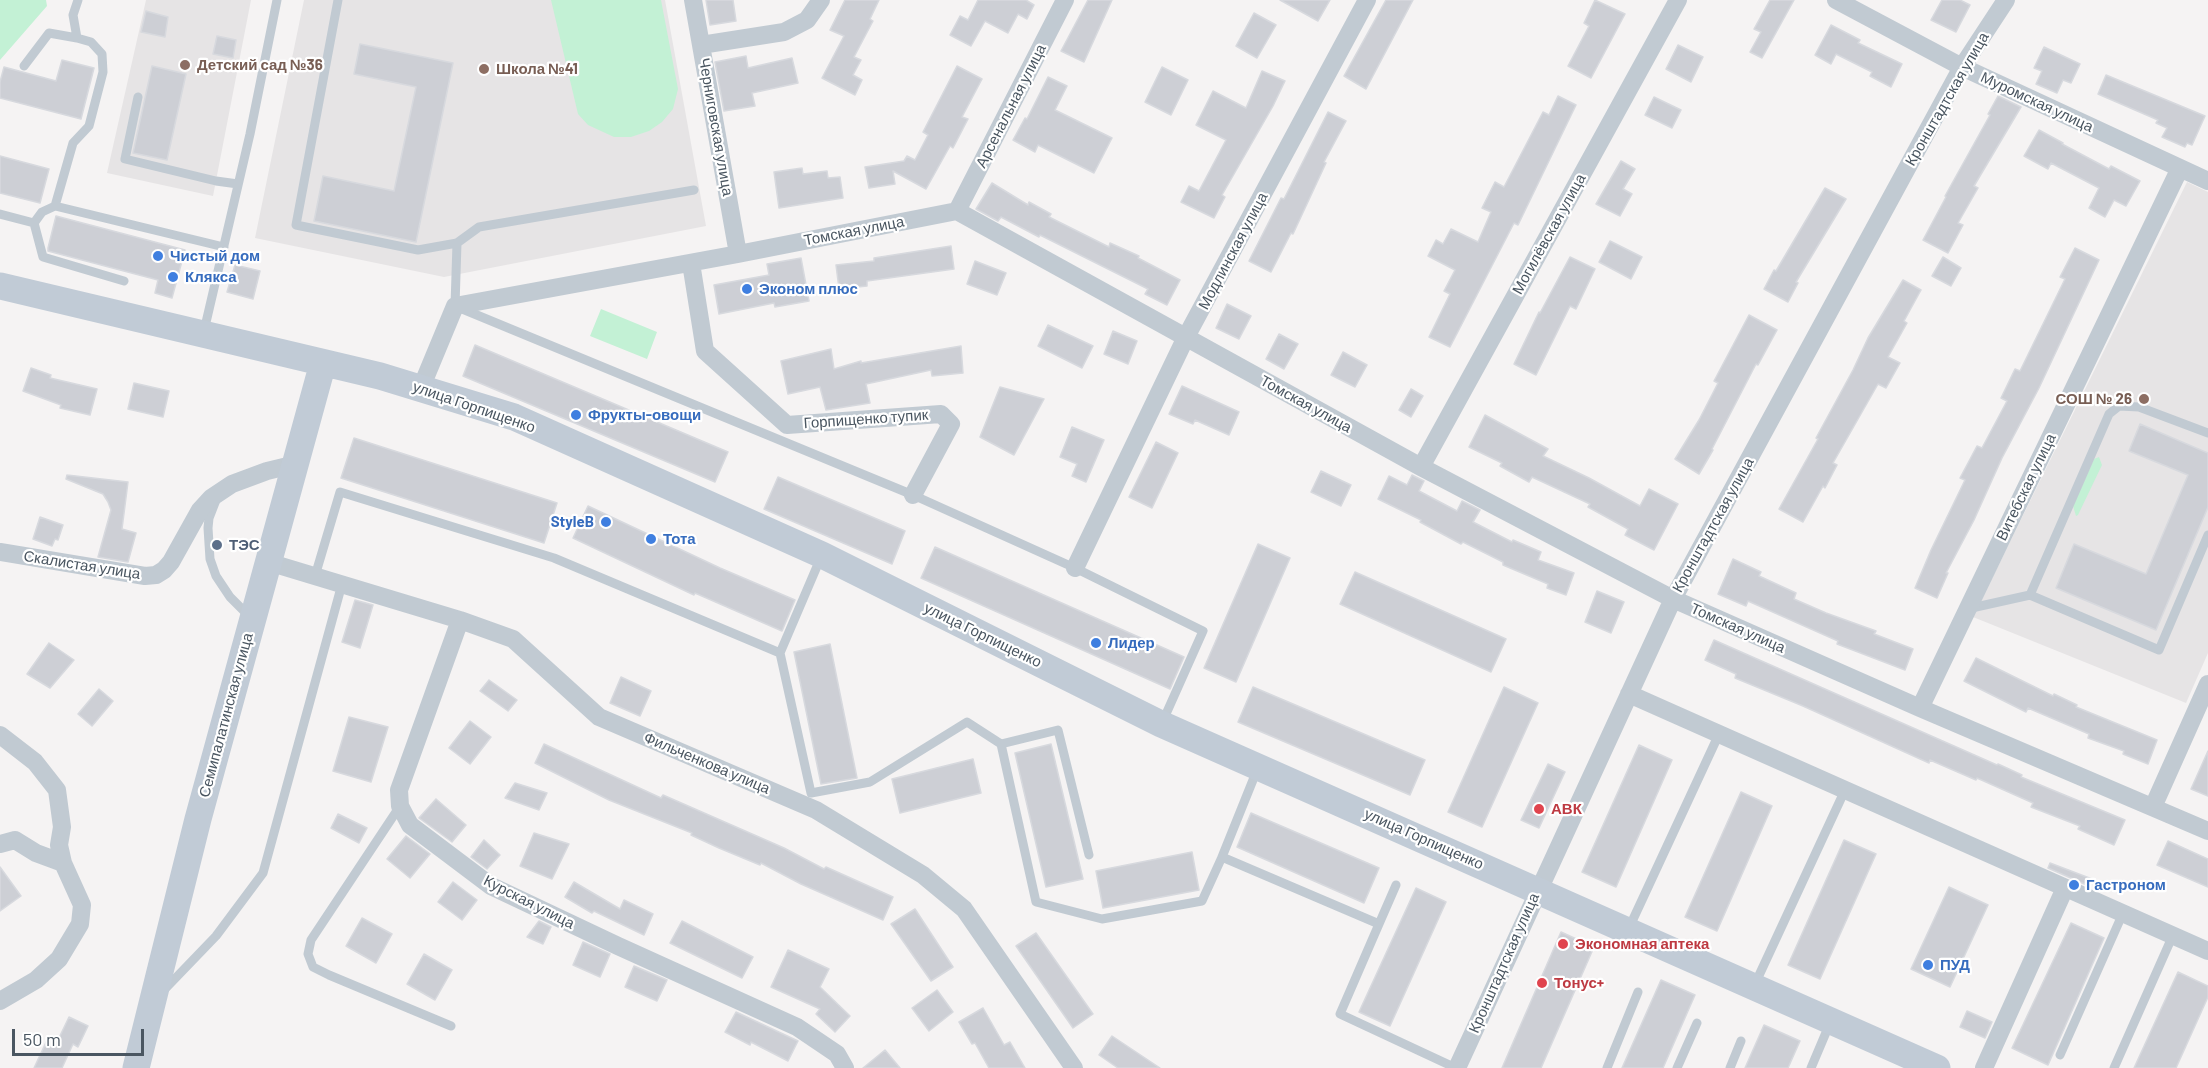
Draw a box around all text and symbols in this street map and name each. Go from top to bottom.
street label: Кронштадтская улица [1901,29,1993,169]
street label: Арсенальная улица [972,41,1050,171]
place label: Детский сад №36 [197,56,323,74]
street label: Черниговская улица [695,57,737,197]
marker: Детский сад №36 [178,58,192,72]
place label: Школа №41 [496,60,578,78]
marker: Школа №41 [477,62,491,76]
street label: Муромская улица [1978,68,2096,136]
street label: Могилёвская улица [1508,171,1590,297]
street label: Модлинская улица [1195,189,1271,313]
street label: Томская улица [802,212,906,250]
place label: Чистый дом [170,247,260,265]
marker: Чистый дом [151,249,165,263]
place label: Клякса [185,268,237,286]
marker: Клякса [166,270,180,284]
place label: Эконом плюс [759,280,858,298]
marker: Эконом плюс [740,282,754,296]
street label: Томская улица [1257,371,1355,437]
street label: улица Горпищенко [410,378,538,436]
place label: СОШ № 26 [2056,390,2132,408]
marker: СОШ № 26 [2137,392,2151,406]
place label: Фрукты-овощи [588,406,701,424]
street label: Горпищенко тупик [803,406,929,432]
marker: Фрукты-овощи [569,408,583,422]
street label: Витебская улица [1992,431,2060,543]
street label: Кронштадтская улица [1668,454,1758,596]
place label: StyleB [551,513,594,531]
marker: StyleB [599,515,613,529]
place label: Тота [663,530,696,548]
marker: Тота [644,532,658,546]
place label: ТЭС [229,536,260,554]
marker: ТЭС [210,538,224,552]
street label: Скалистая улица [22,547,142,583]
street label: улица Горпищенко [921,599,1045,671]
street label: Томская улица [1688,599,1788,657]
street label: Семипалатинская улица [195,631,257,799]
place label: Лидер [1108,634,1155,652]
marker: Лидер [1089,636,1103,650]
street label: Фильченкова улица [641,728,773,798]
place label: АВК [1551,800,1582,818]
marker: АВК [1532,802,1546,816]
street label: улица Горпищенко [1362,805,1486,873]
street label: Курская улица [481,871,577,933]
place label: Гастроном [2086,876,2166,894]
marker: Гастроном [2067,878,2081,892]
street label: Кронштадтская улица [1465,890,1543,1036]
place label: Экономная аптека [1575,935,1709,953]
marker: Экономная аптека [1556,937,1570,951]
place label: ПУД [1940,956,1970,974]
marker: ПУД [1921,958,1935,972]
place label: Тонус+ [1554,974,1604,992]
marker: Тонус+ [1535,976,1549,990]
scale bar [15,1017,147,1055]
text: 50 m [23,1028,61,1050]

